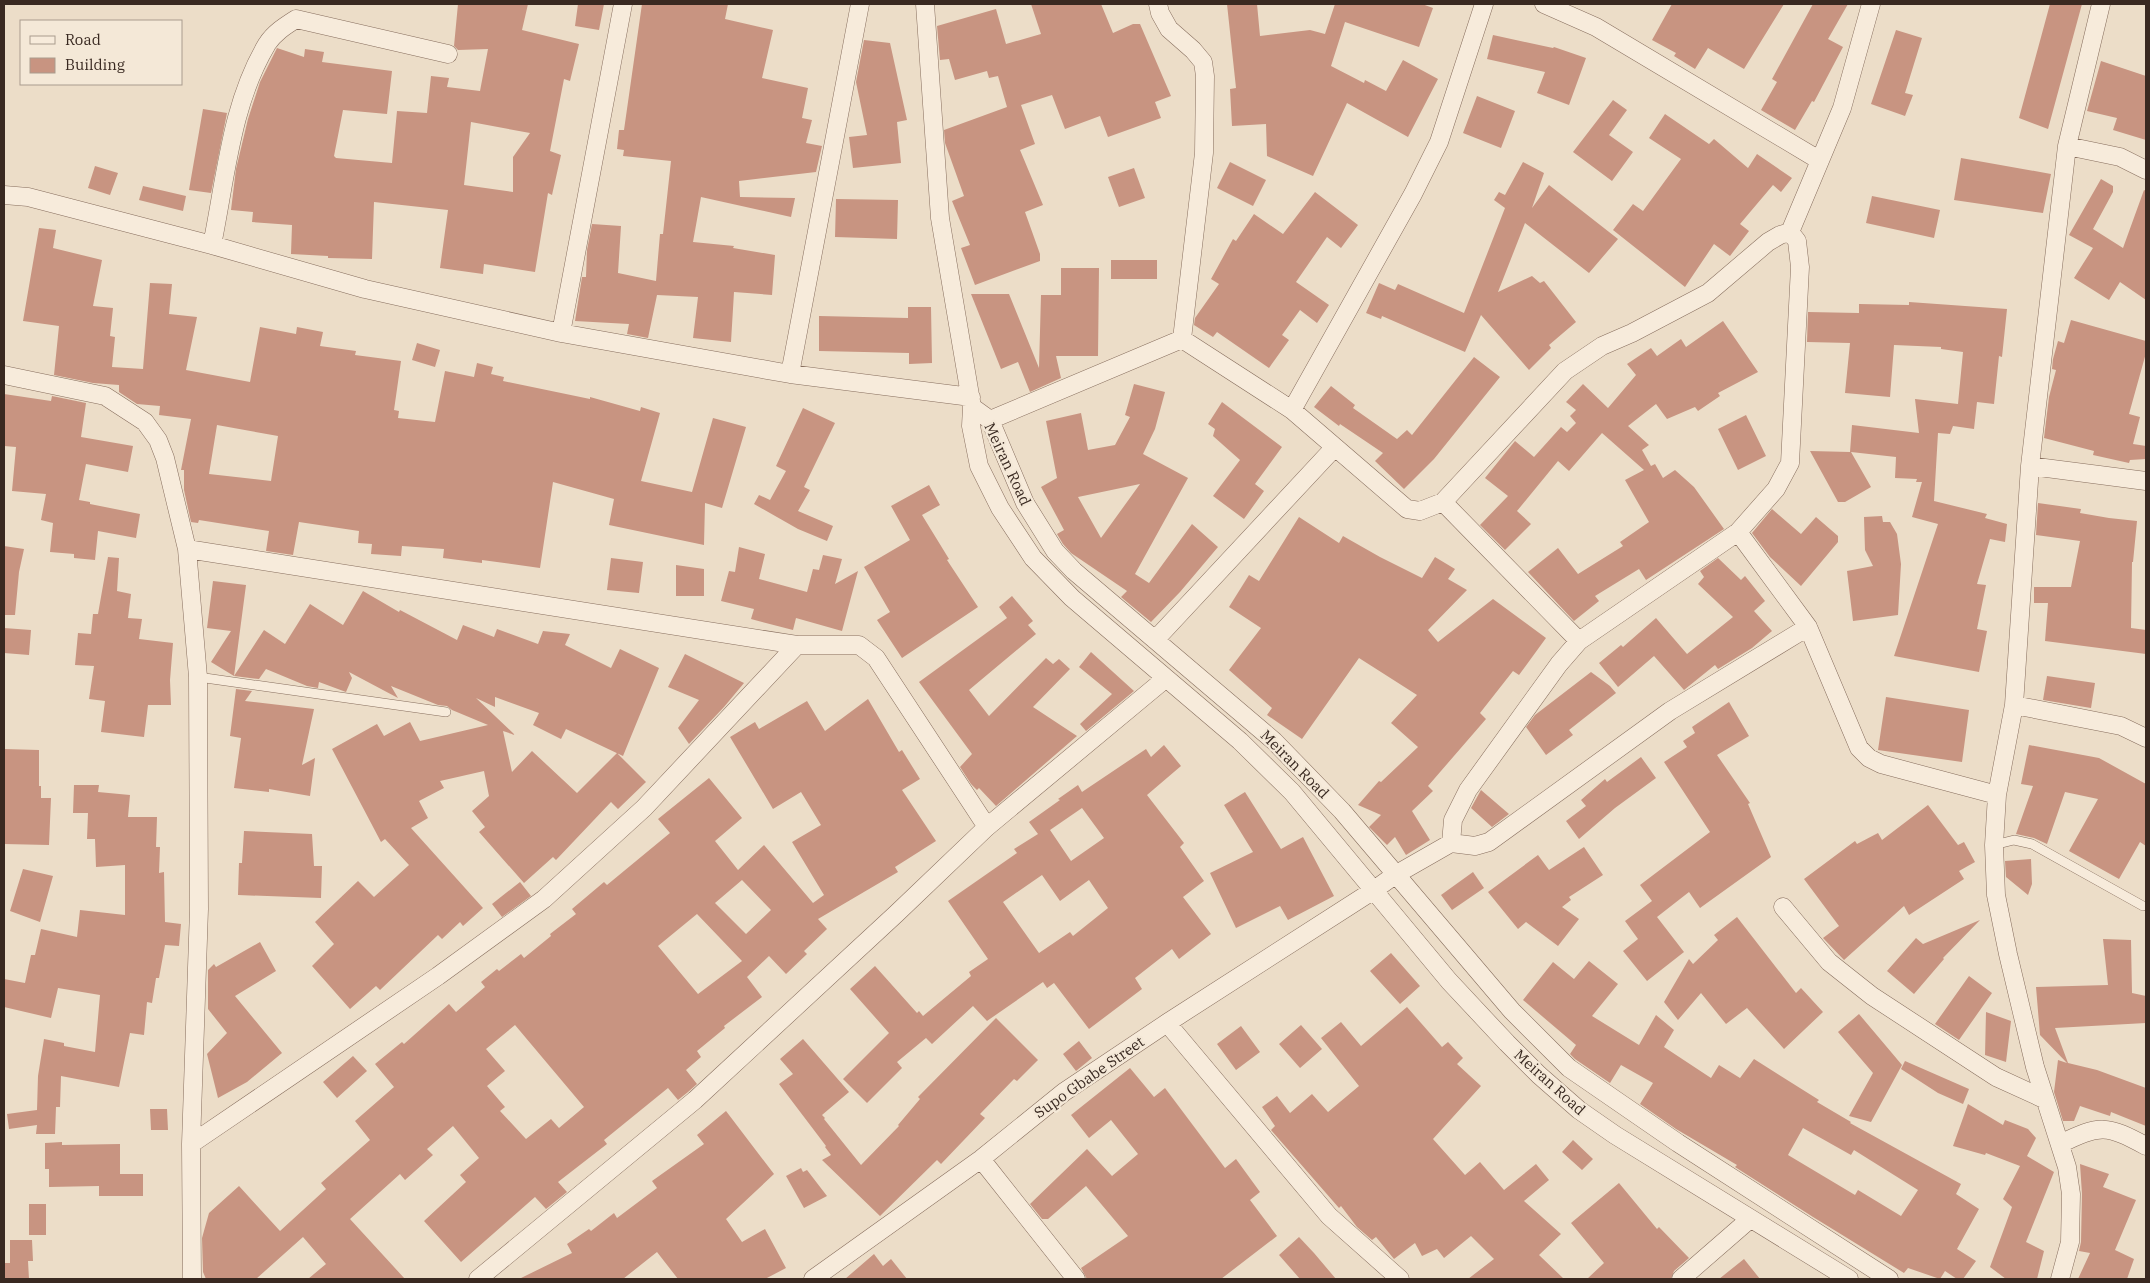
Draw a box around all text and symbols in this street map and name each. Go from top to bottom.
legend [20,20,182,85]
text: Road [65,30,101,49]
text: Building [65,55,125,74]
street label: Meiran Road [980,419,1036,509]
street label: Meiran Road [1257,726,1333,802]
street label: Supo Gbabe Street [1030,1032,1148,1122]
street label: Meiran Road [1510,1045,1590,1119]

